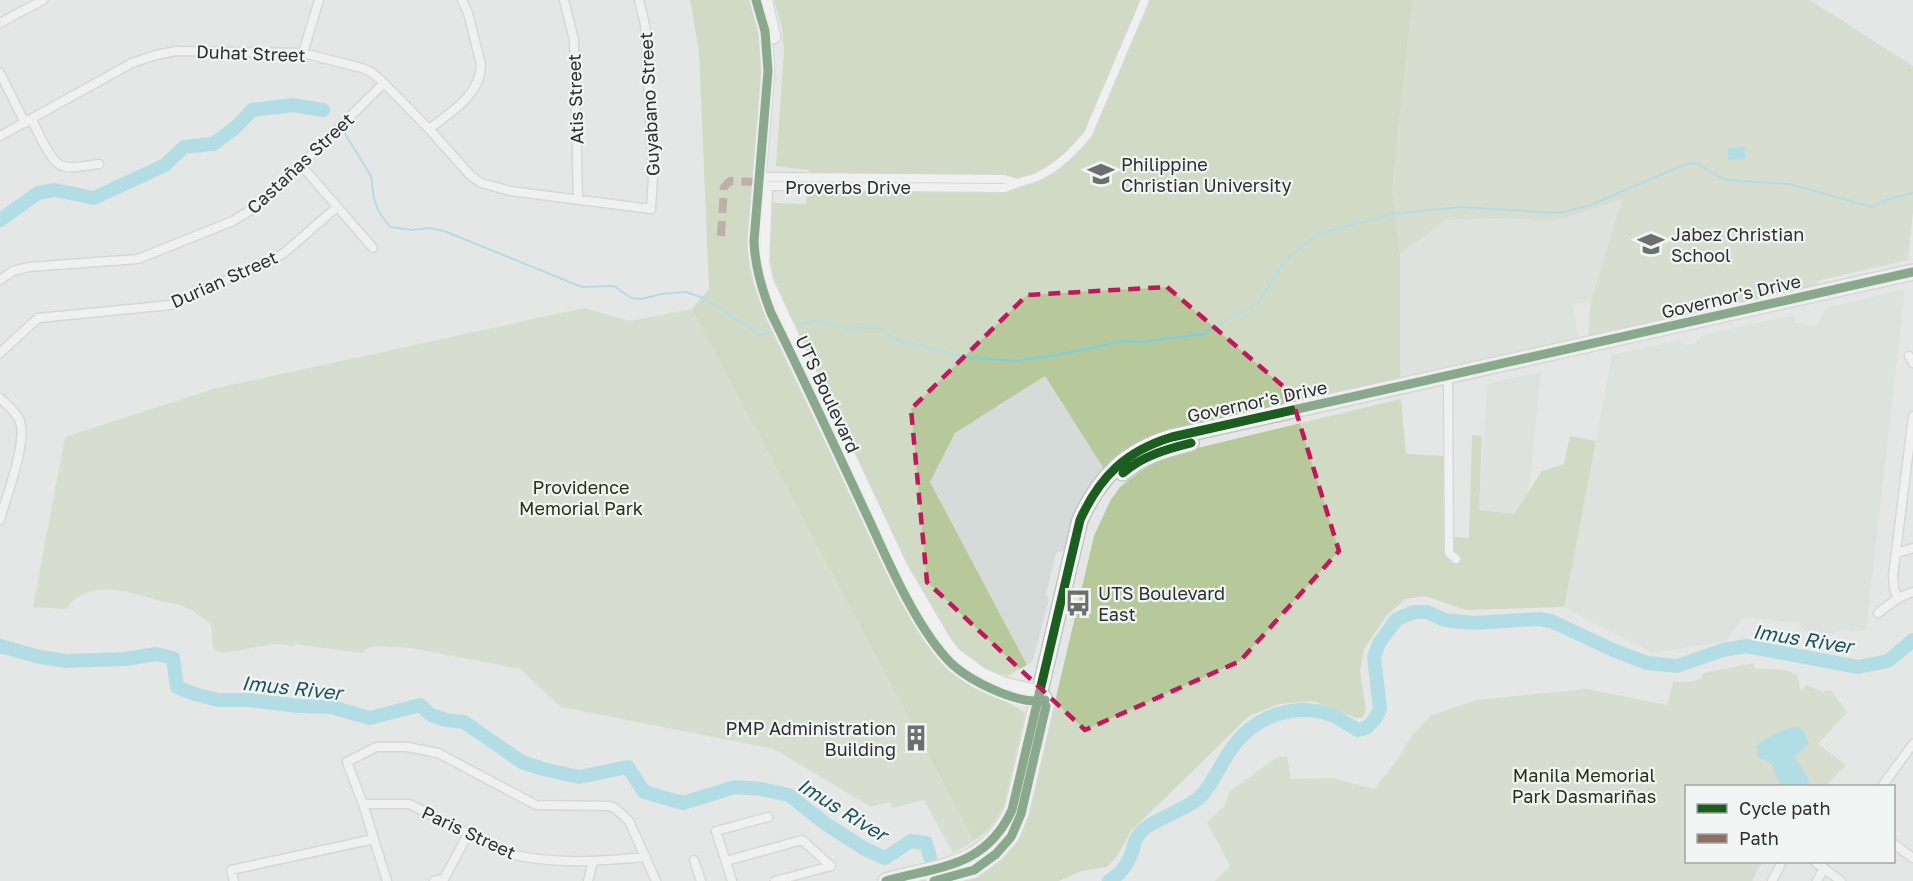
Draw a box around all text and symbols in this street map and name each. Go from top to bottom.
street label: Guyabano Street [634,31,664,177]
street label: Duhat Street [196,40,306,66]
street label: Atis Street [562,53,588,145]
street label: Castañas Street [242,108,358,218]
place label: Philippine Christian University [1121,153,1292,196]
school or university icon: Philippine Christian University [1086,159,1116,189]
street label: Proverbs Drive [785,176,911,198]
place label: Jabez Christian School [1671,223,1804,266]
school or university icon: Jabez Christian School [1636,229,1666,259]
street label: Durian Street [167,246,281,312]
street label: Governor's Drive [1659,269,1803,323]
street label: UTS Boulevard [791,332,865,456]
street label: Governor's Drive [1185,375,1329,427]
park label: Providence Memorial Park [519,476,643,519]
place label: UTS Boulevard East [1098,582,1225,625]
bus stop icon: UTS Boulevard East [1063,588,1093,618]
water label: Imus River [1751,618,1858,658]
water label: Imus River [241,670,347,705]
place label: PMP Administration Building [725,717,896,760]
building icon: PMP Administration Building [901,723,931,753]
park label: Manila Memorial Park Dasmariñas [1512,764,1656,807]
water label: Imus River [794,772,895,848]
legend [1685,785,1895,863]
text: Cycle path [1739,797,1831,819]
street label: Paris Street [419,801,519,863]
text: Path [1739,827,1779,849]

